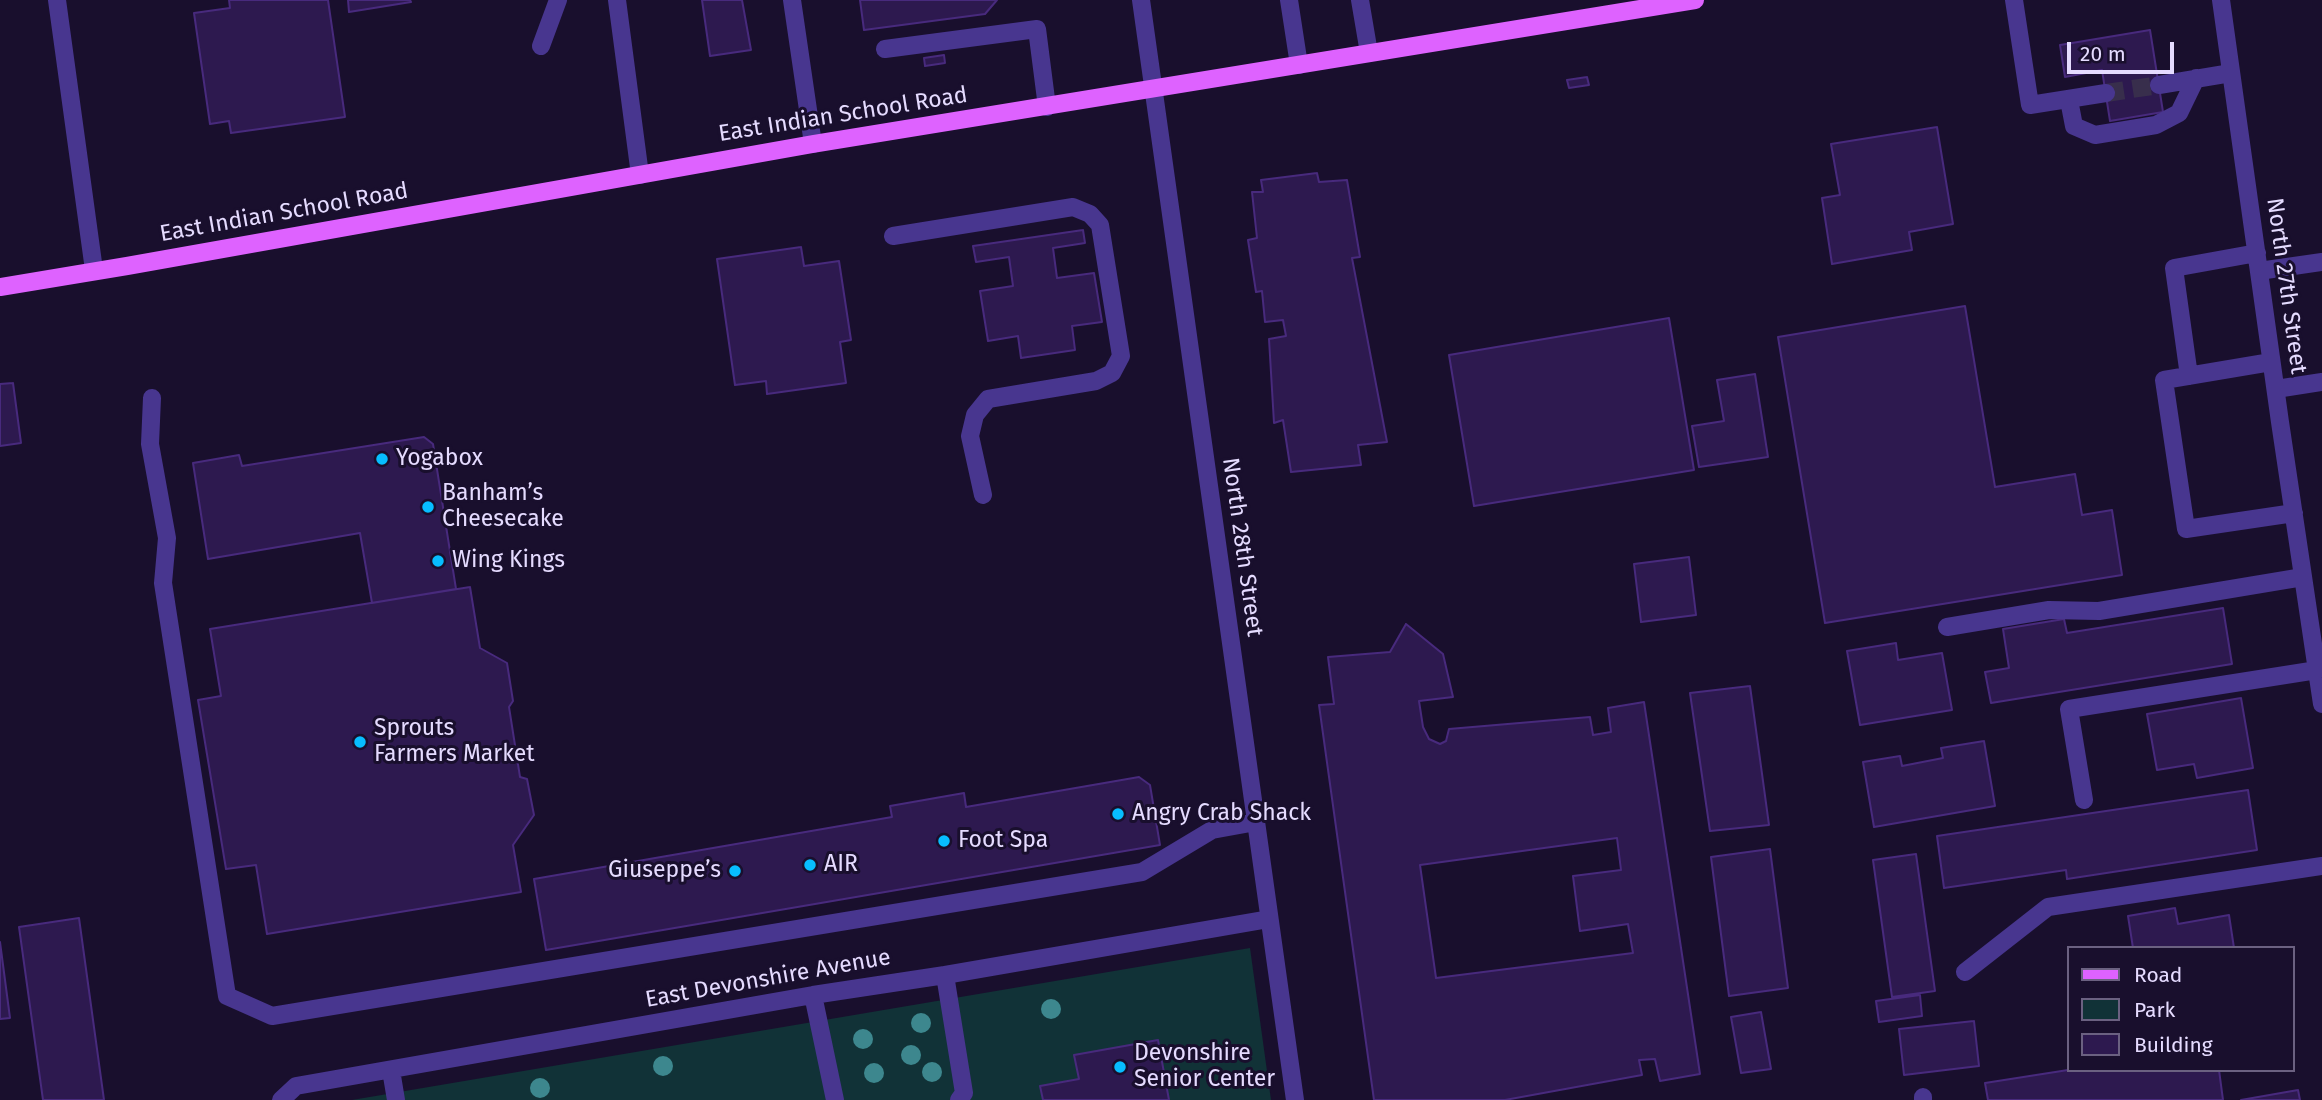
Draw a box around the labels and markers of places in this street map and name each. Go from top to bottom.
place label: Yogabox [396,445,483,473]
marker: Yogabox [374,451,390,467]
place label: Banham’s Cheesecake [442,480,564,534]
marker: Banham’s Cheesecake [420,499,436,515]
place label: Wing Kings [452,547,565,575]
marker: Wing Kings [430,553,446,569]
place label: Sprouts Farmers Market [374,715,535,769]
marker: Sprouts Farmers Market [352,734,368,750]
place label: Angry Crab Shack [1132,800,1311,828]
marker: Angry Crab Shack [1110,806,1126,822]
place label: Foot Spa [958,827,1048,855]
marker: Foot Spa [936,833,952,849]
place label: AIR [824,851,858,879]
place label: Giuseppe’s [608,857,721,885]
marker: AIR [802,857,818,873]
marker: Giuseppe’s [727,863,743,879]
place label: Devonshire Senior Center [1134,1040,1275,1094]
marker: Devonshire Senior Center [1112,1059,1128,1075]

